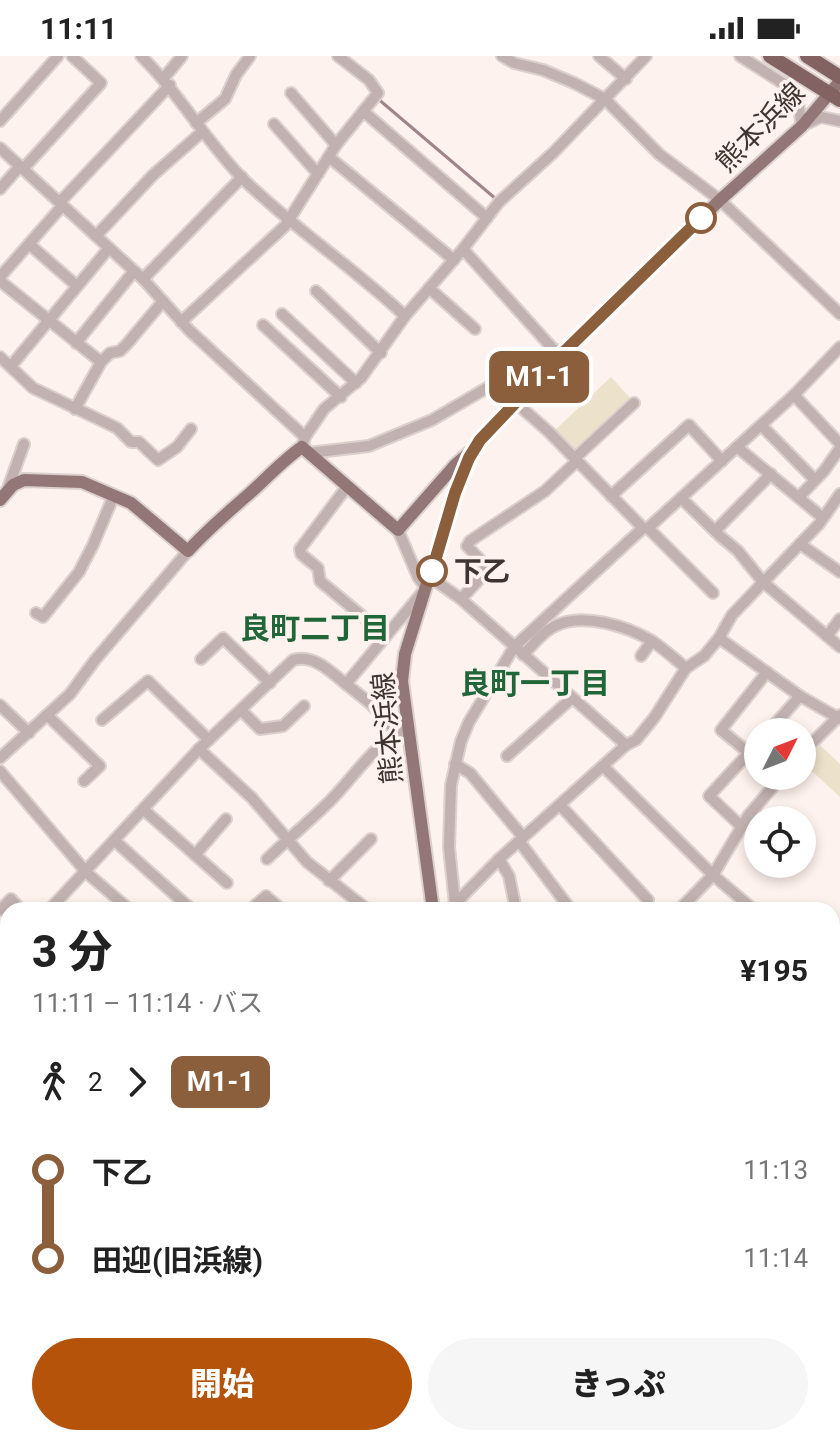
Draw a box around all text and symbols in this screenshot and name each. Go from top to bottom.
text: 11:11 [40,11,117,46]
street label: 熊本浜線 [709,76,812,179]
unlabelled marker [686,203,716,233]
line badge: M1-1 [483,351,595,403]
text: M1-1 [505,360,573,393]
place label: 下乙 [454,555,510,588]
marker: 下乙 [417,556,447,586]
district label: 良町二丁目 [240,611,390,646]
district label: 良町一丁目 [460,666,610,701]
street label: 熊本浜線 [366,671,409,785]
north arrow [744,718,816,790]
map controls [744,718,816,878]
button: locate [744,806,816,878]
text: 3 分 [32,926,112,978]
text: ¥195 [740,953,808,988]
text: 11:11 – 11:14 · バス [32,988,263,1018]
icon: walk [32,1060,76,1104]
icon: forward [115,1060,159,1104]
text: M1-1 [187,1065,254,1098]
text: 2 [88,1067,103,1097]
text: 下乙 [92,1155,152,1190]
text: 11:13 [743,1155,808,1185]
text: 田迎(旧浜線) [92,1243,263,1278]
text: 11:14 [743,1243,808,1273]
button: 開始 [32,1338,412,1430]
button: きっぷ [428,1338,808,1430]

